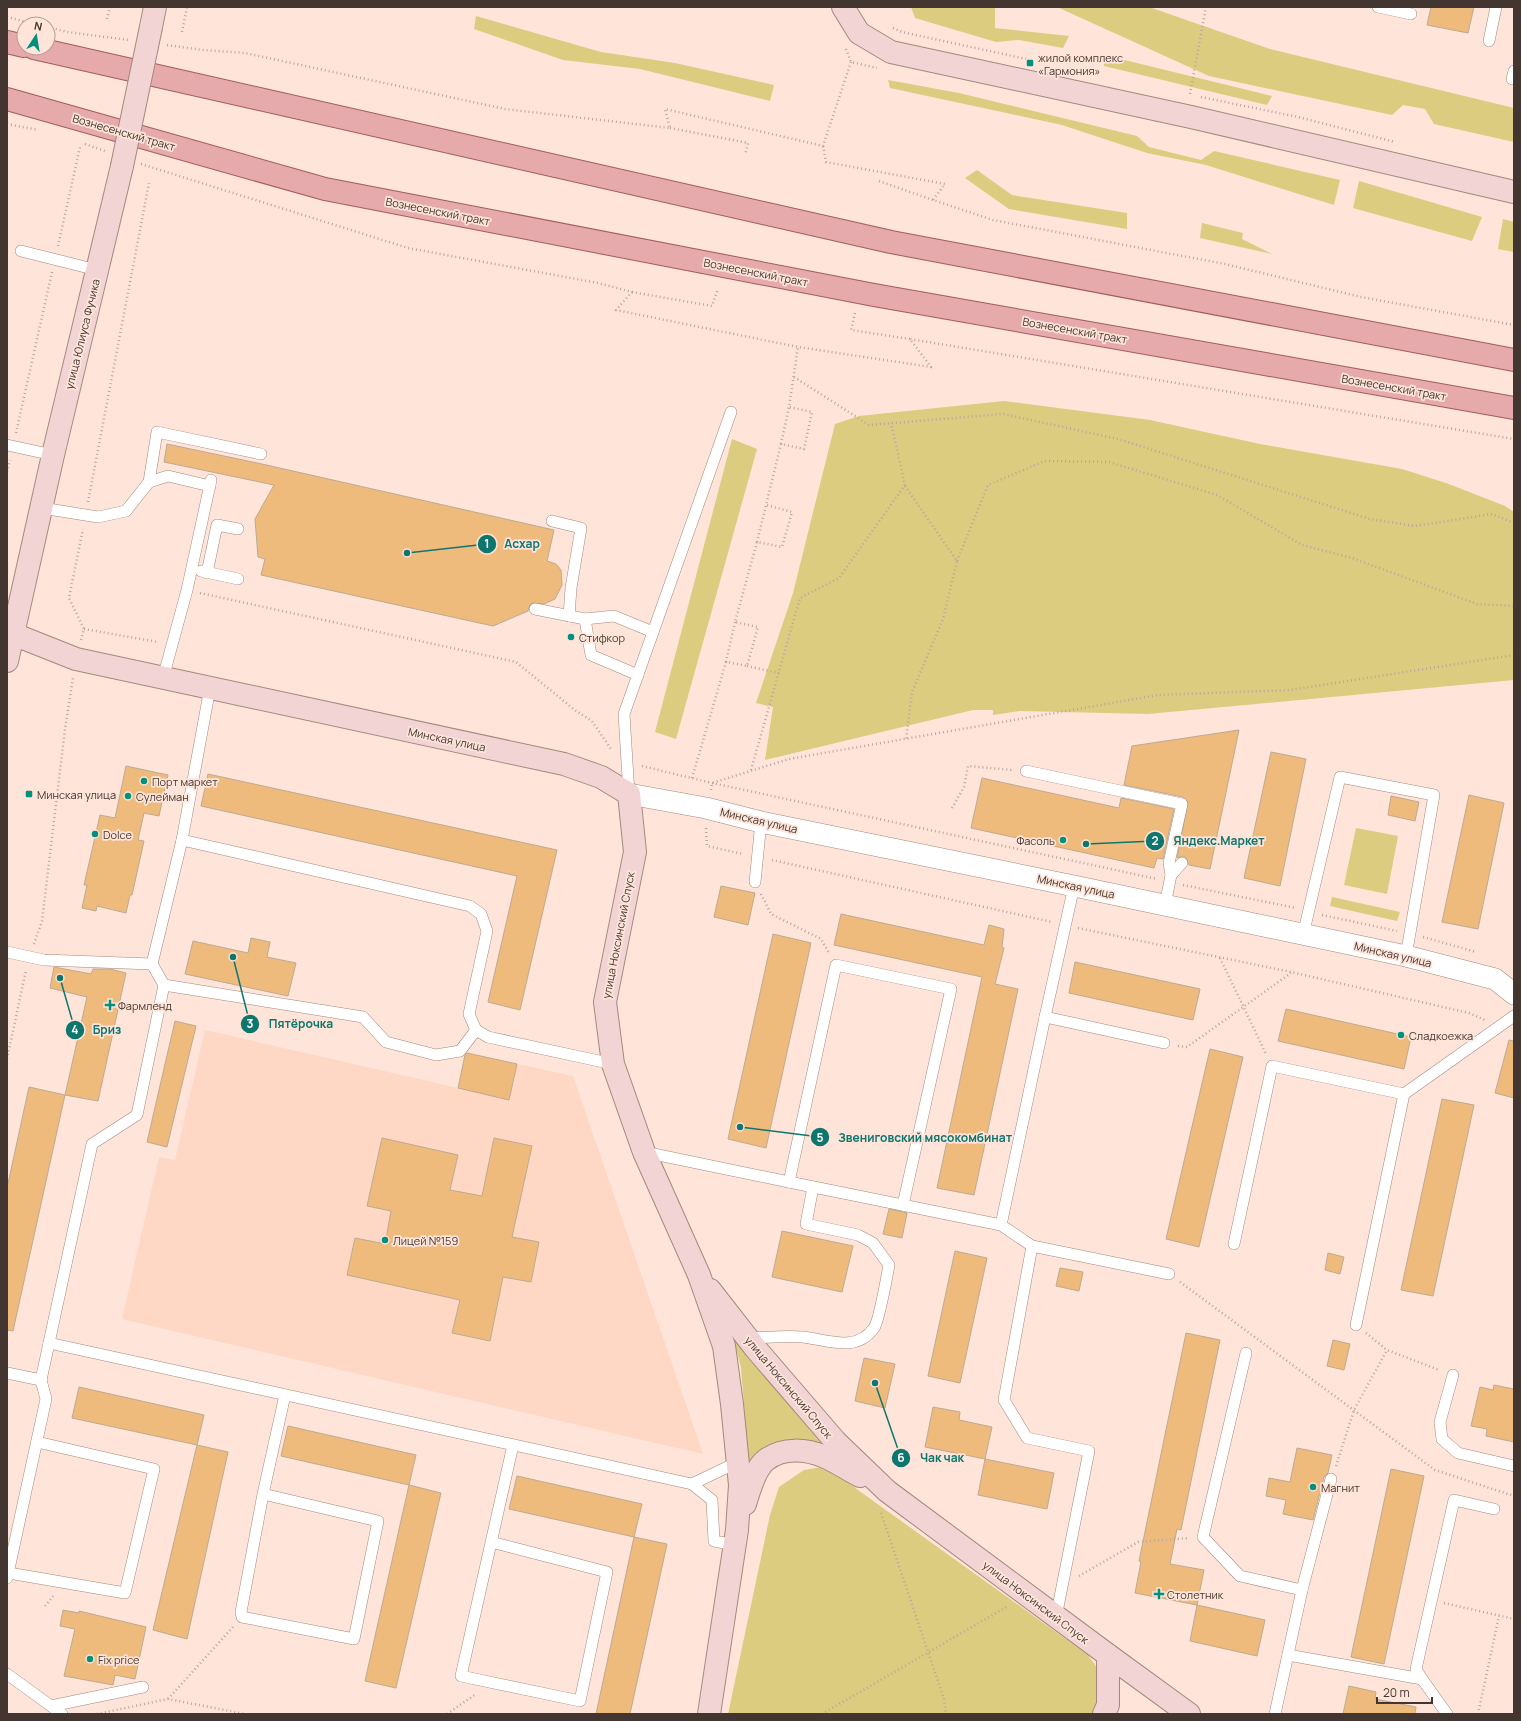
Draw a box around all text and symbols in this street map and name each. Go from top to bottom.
north arrow [16,16,56,56]
text: N [33,18,44,34]
place label: жилой комплекс «Гармония» [1038,50,1123,78]
marker: жилой комплекс «Гармония» [1025,58,1035,68]
street label: Вознесенский тракт [71,110,177,154]
street label: Вознесенский тракт [384,194,492,229]
street label: Вознесенский тракт [702,255,810,290]
street label: улица Юлиуса Фучика [61,277,103,391]
street label: Вознесенский тракт [1021,313,1129,347]
street label: Вознесенский тракт [1340,370,1448,404]
callout: Асхар [477,532,548,556]
text: 1 [484,535,490,552]
text: Асхар [504,535,540,552]
place label: Стифкор [579,630,625,645]
marker: Стифкор [566,632,576,642]
street label: Минская улица [407,723,487,755]
place label: Порт маркет [152,774,218,789]
marker: Порт маркет [139,776,149,786]
place label: Минская улица [37,787,116,802]
marker: Минская улица [24,789,34,799]
place label: Сулейман [136,789,189,804]
marker: Сулейман [123,791,133,801]
street label: Минская улица [719,804,799,836]
place label: Dolce [103,827,132,842]
marker: Dolce [90,829,100,839]
callout: Яндекс.Маркет [1145,829,1272,853]
text: 2 [1151,832,1159,849]
text: Яндекс.Маркет [1173,832,1265,849]
place label: Фасоль [1016,833,1055,848]
marker: Фасоль [1058,835,1068,845]
street label: улица Ноксинский Спуск [598,870,638,1000]
street label: Минская улица [1036,870,1116,902]
street label: Минская улица [1353,938,1433,970]
place label: Фармленд [118,998,172,1013]
marker: Фармленд [105,1000,115,1010]
callout: Пятёрочка [240,1012,341,1036]
text: 3 [247,1015,254,1032]
text: Пятёрочка [269,1015,333,1032]
callout: Бриз [65,1018,130,1042]
text: 4 [71,1021,79,1038]
text: Бриз [93,1021,121,1038]
place label: Сладкоежка [1409,1028,1473,1043]
marker: Сладкоежка [1396,1030,1406,1040]
callout: Звениговский мясокомбинат [810,1125,1020,1149]
text: 5 [816,1129,824,1146]
text: Звениговский мясокомбинат [838,1129,1013,1146]
place label: Лицей №159 [393,1233,458,1248]
marker: Лицей №159 [380,1235,390,1245]
street label: улица Ноксинский Спуск [742,1333,837,1442]
callout: Чак чак [891,1446,972,1470]
text: 6 [897,1449,905,1466]
text: Чак чак [920,1449,965,1466]
place label: Магнит [1321,1480,1360,1495]
marker: Магнит [1308,1482,1318,1492]
street label: улица Ноксинский Спуск [980,1557,1092,1647]
place label: Столетник [1167,1587,1224,1602]
marker: Столетник [1154,1589,1164,1599]
place label: Fix price [98,1652,140,1667]
marker: Fix price [85,1654,95,1664]
scale bar [1377,1679,1432,1705]
text: 20 m [1383,1684,1410,1701]

